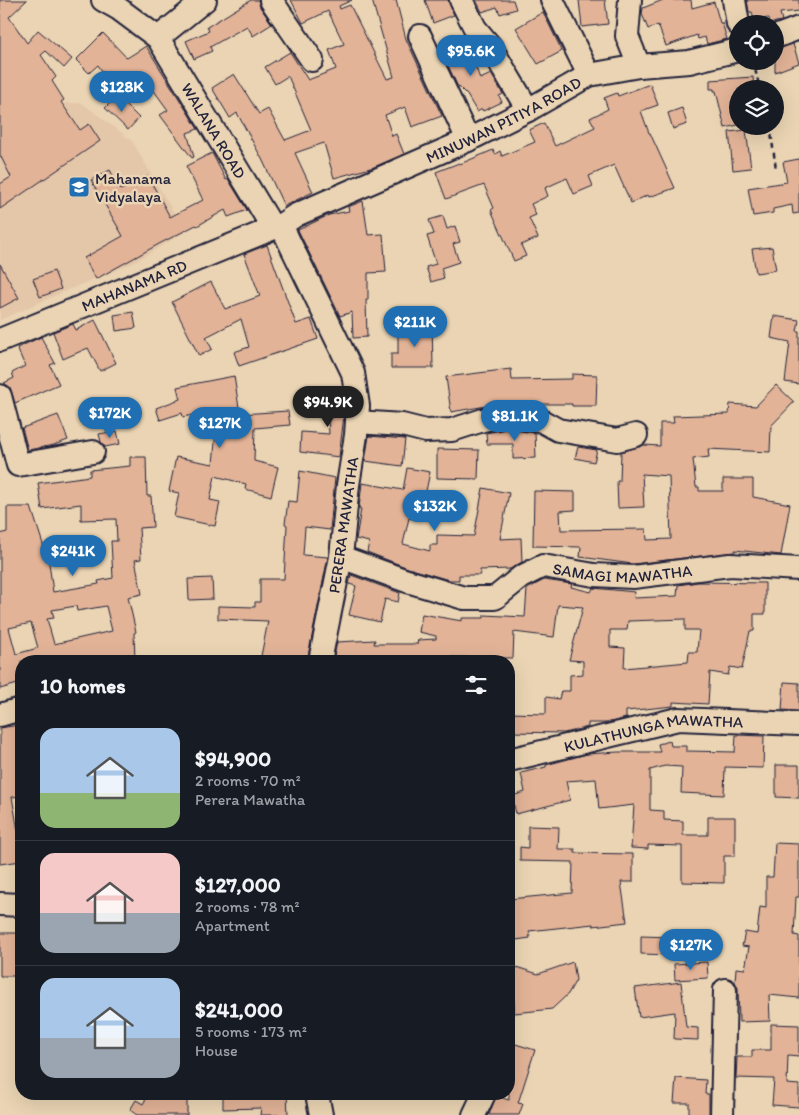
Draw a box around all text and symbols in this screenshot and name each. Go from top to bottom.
map controls [729,15,784,135]
button: locate [729,15,784,70]
pin: $95.6K [430,34,512,77]
text: $95.6K [447,41,495,60]
pin: $128K [87,70,157,113]
street label: MINUWAN PITIYA ROAD [423,73,585,167]
text: $128K [101,77,143,96]
street label: WALANA ROAD [177,79,250,182]
button: layers [729,80,784,135]
place label: Mahanama Vidyalaya [95,169,172,206]
school or university icon: Mahanama Vidyalaya [67,175,91,199]
street label: MAHANAMA RD [79,256,190,316]
pin: $211K [380,306,450,348]
text: $211K [394,312,436,331]
pin: $94.9K [287,386,369,428]
text: $94.9K [304,392,352,411]
pin: $172K [75,396,145,439]
pin: $81.1K [474,400,556,442]
text: $172K [89,403,131,422]
pin: $127K [185,406,255,449]
text: $81.1K [492,406,538,425]
text: $127K [199,413,241,432]
street label: PERERA MAWATHA [325,456,362,595]
pin: $132K [400,490,470,532]
text: $132K [414,496,456,515]
pin: $241K [38,534,108,577]
text: $241K [51,541,95,560]
street label: SAMAGI MAWATHA [551,559,693,588]
icon: filters [462,671,490,699]
text: 10 homes [40,673,126,698]
street label: KULATHUNGA MAWATHA [562,710,744,756]
text: $94,900 [195,746,271,771]
icon: home [80,748,140,808]
text: 2 rooms · 70 m² [195,771,301,790]
text: Perera Mawatha [195,790,305,809]
text: $127,000 [195,872,281,897]
icon: home [80,873,140,933]
text: 2 rooms · 78 m² [195,897,300,916]
text: Apartment [195,916,270,935]
pin: $127K [656,928,726,971]
text: $127K [670,935,712,954]
text: $241,000 [195,997,283,1022]
icon: home [80,998,140,1058]
text: 5 rooms · 173 m² [195,1022,307,1041]
text: House [195,1041,238,1060]

